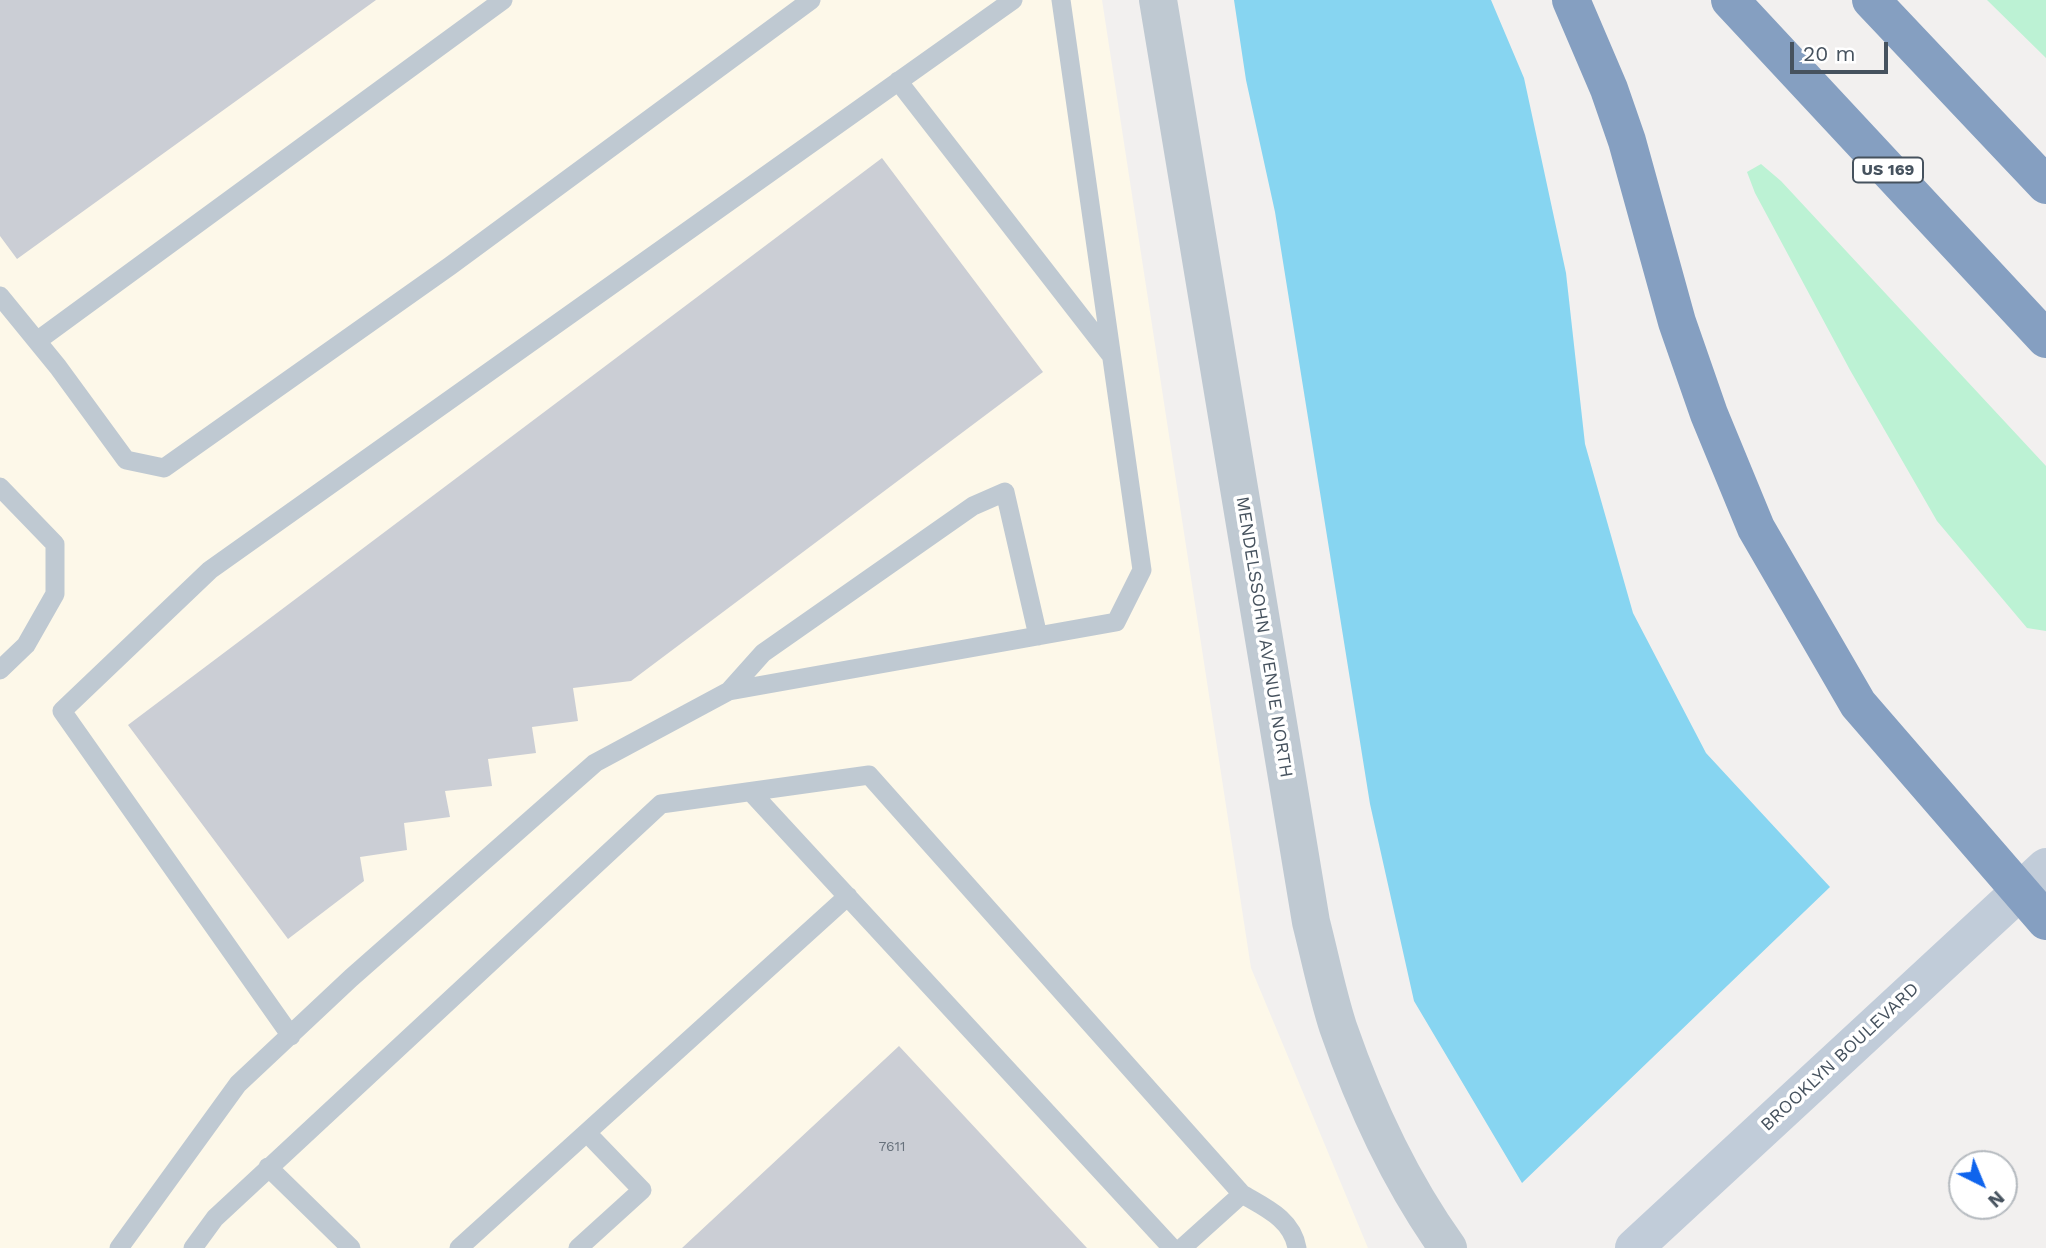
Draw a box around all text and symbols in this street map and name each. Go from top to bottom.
scale bar [1794,28,1892,72]
text: 20 m [1803,41,1855,66]
road number: US 169 [1853,158,1923,182]
street label: MENDELSSOHN AVENUE NORTH [1231,495,1297,779]
street label: BROOKLYN BOULEVARD [1757,978,1923,1136]
house number: 7611 [878,1139,906,1155]
north arrow [1948,1150,2018,1220]
text: N [1983,1186,2009,1212]

